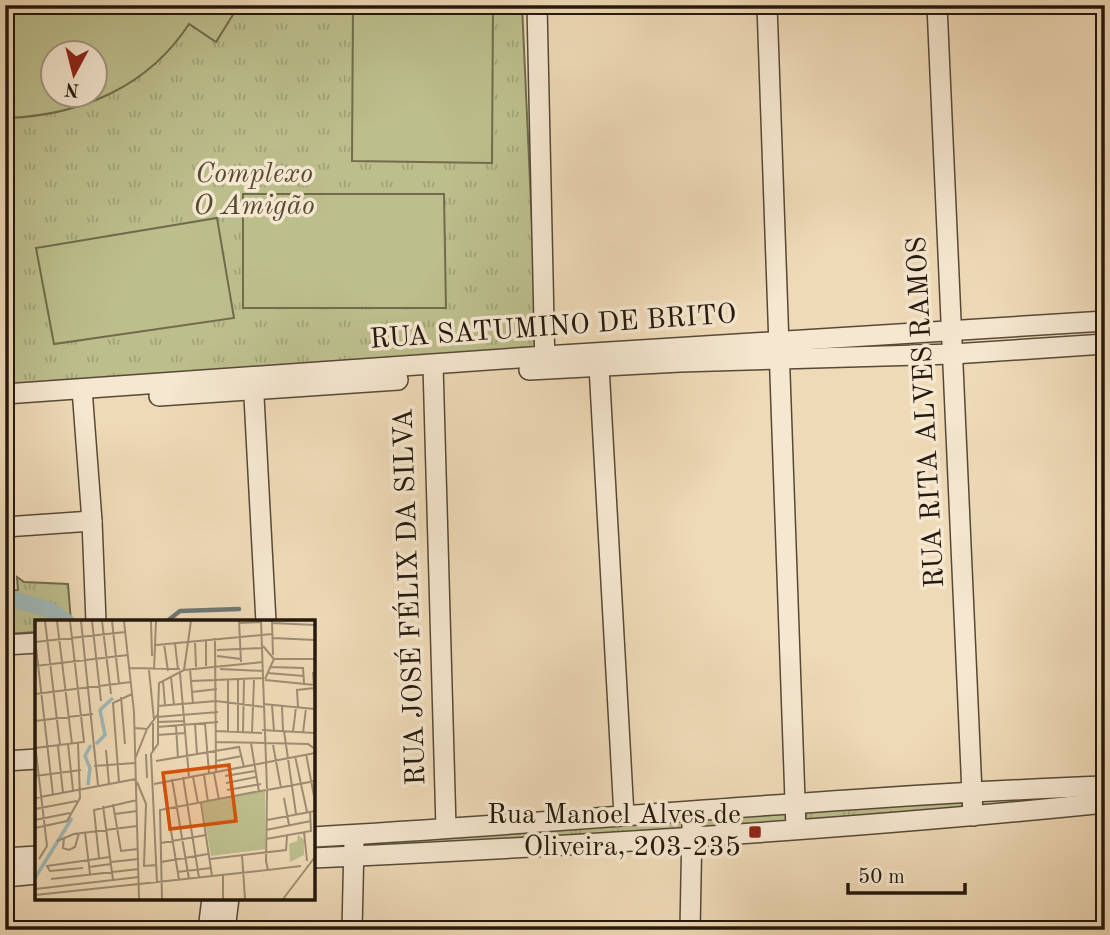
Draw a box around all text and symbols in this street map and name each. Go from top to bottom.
north arrow [38,38,108,108]
text: N [63,78,81,99]
park label: Complexo O Amigão [193,161,315,221]
street label: RUA RITA ALVES RAMOS [904,235,950,589]
street label: RUA SATUMINO DE BRITO [369,301,737,355]
street label: RUA JOSÉ FÉLIX DA SILVA [385,408,432,786]
inset map [35,620,315,900]
place label: Rua Manoel Alves de Oliveira, 203-235 [487,802,741,862]
marker: Rua Manoel Alves de Oliveira, 203-235 [747,824,763,840]
scale bar [848,851,965,895]
text: 50 m [858,867,905,888]

